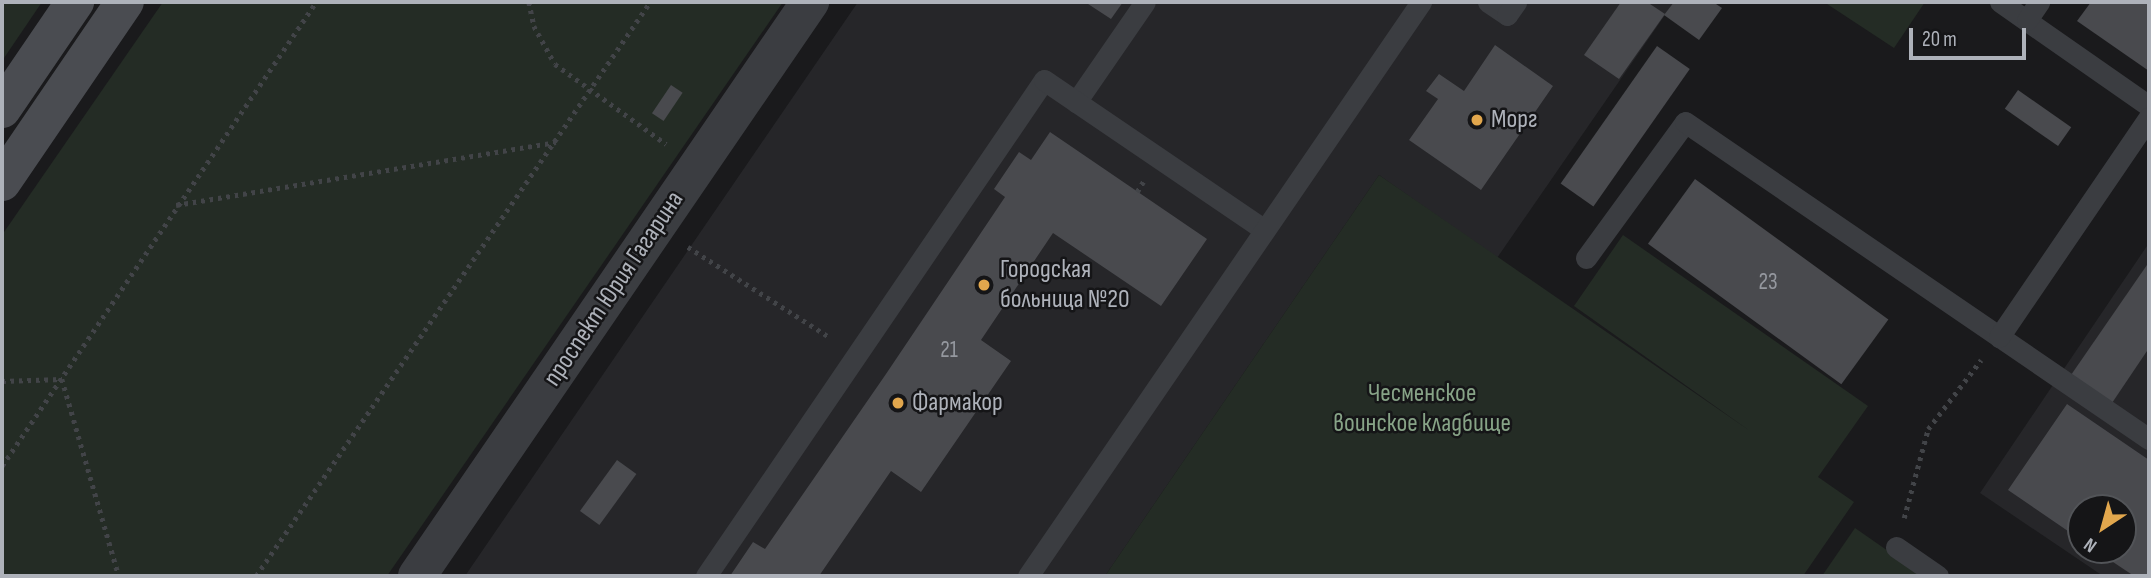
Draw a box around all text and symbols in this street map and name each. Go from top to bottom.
scale bar [1913,14,2030,58]
text: 20 m [1922,27,1957,52]
place label: Морг [1491,104,1538,136]
marker: Морг [1469,112,1485,128]
street label: проспект Юрия Гагарина [537,186,691,392]
place label: Городская больница №20 [1000,254,1129,316]
house number: 23 [1758,268,1778,296]
marker: Городская больница №20 [974,275,994,295]
house number: 21 [940,336,958,364]
park label: Чесменское воинское кладбище [1333,378,1511,440]
place label: Фармакор [912,387,1003,419]
marker: Фармакор [890,395,906,411]
north arrow [2067,494,2137,564]
text: N [2080,532,2101,557]

